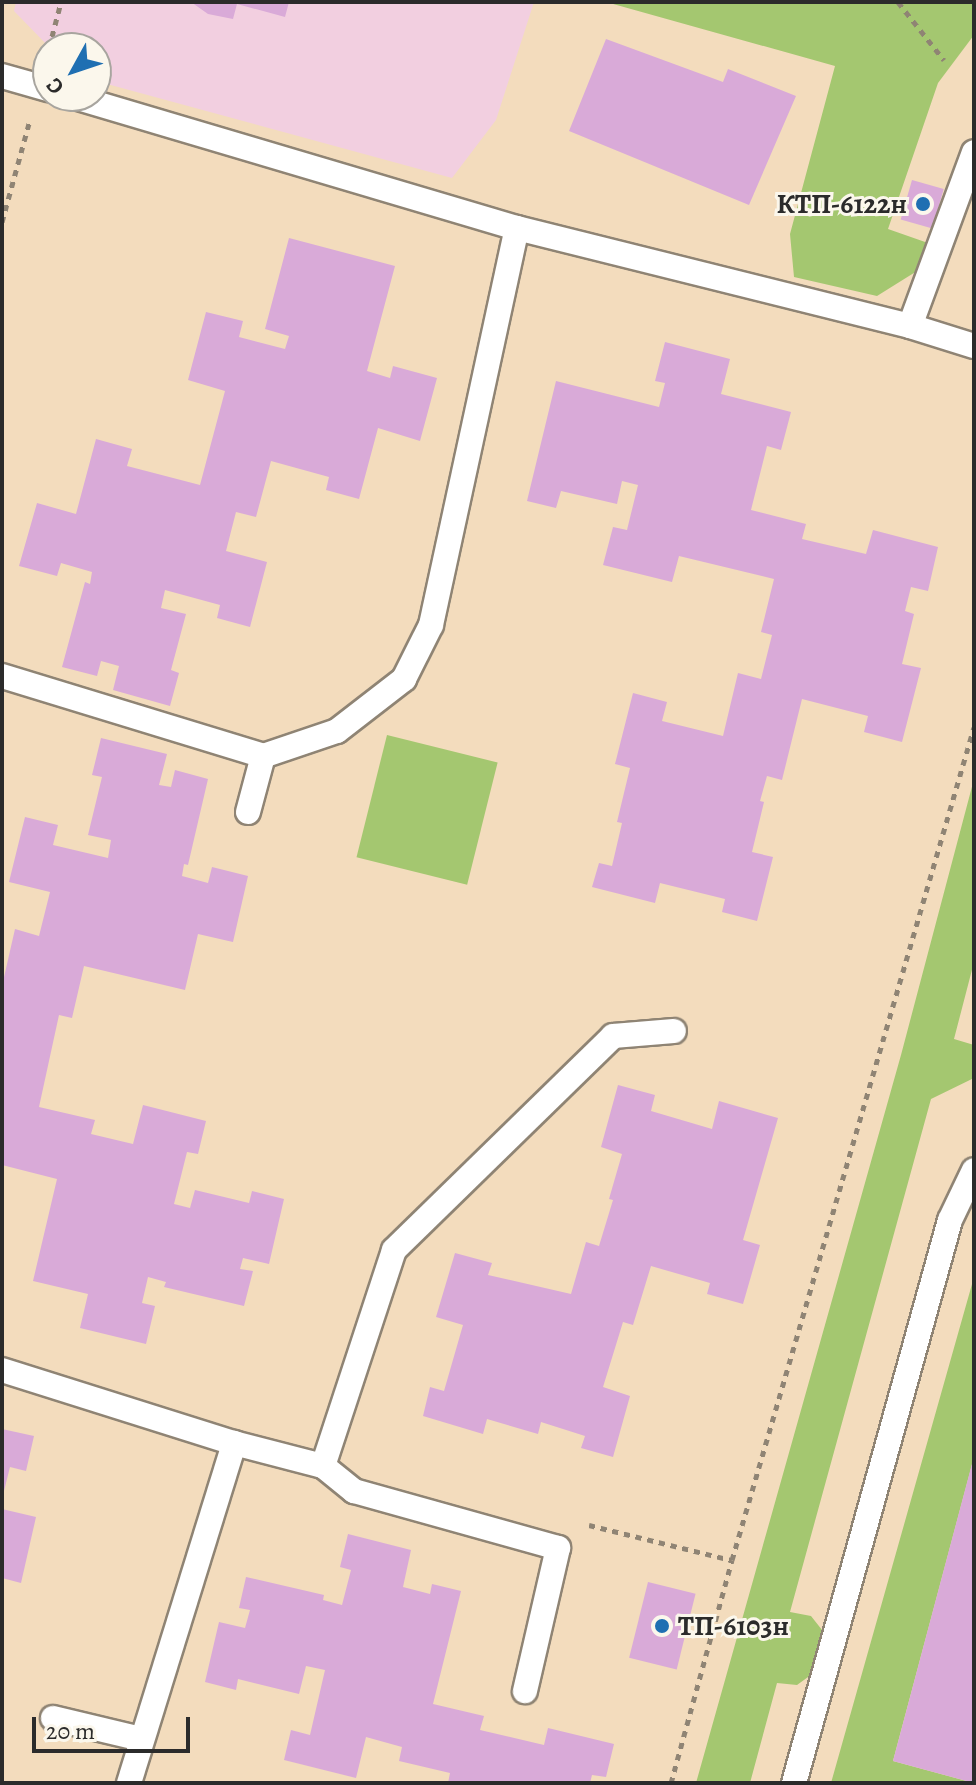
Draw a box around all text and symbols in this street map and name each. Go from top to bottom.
north arrow [32,32,112,112]
text: С [39,71,71,101]
place label: КТП-6122н [776,187,907,221]
marker: КТП-6122н [914,195,932,213]
place label: ТП-6103н [678,1609,789,1643]
marker: ТП-6103н [653,1617,671,1635]
scale bar [36,1701,194,1751]
text: 20 m [46,1715,95,1747]

